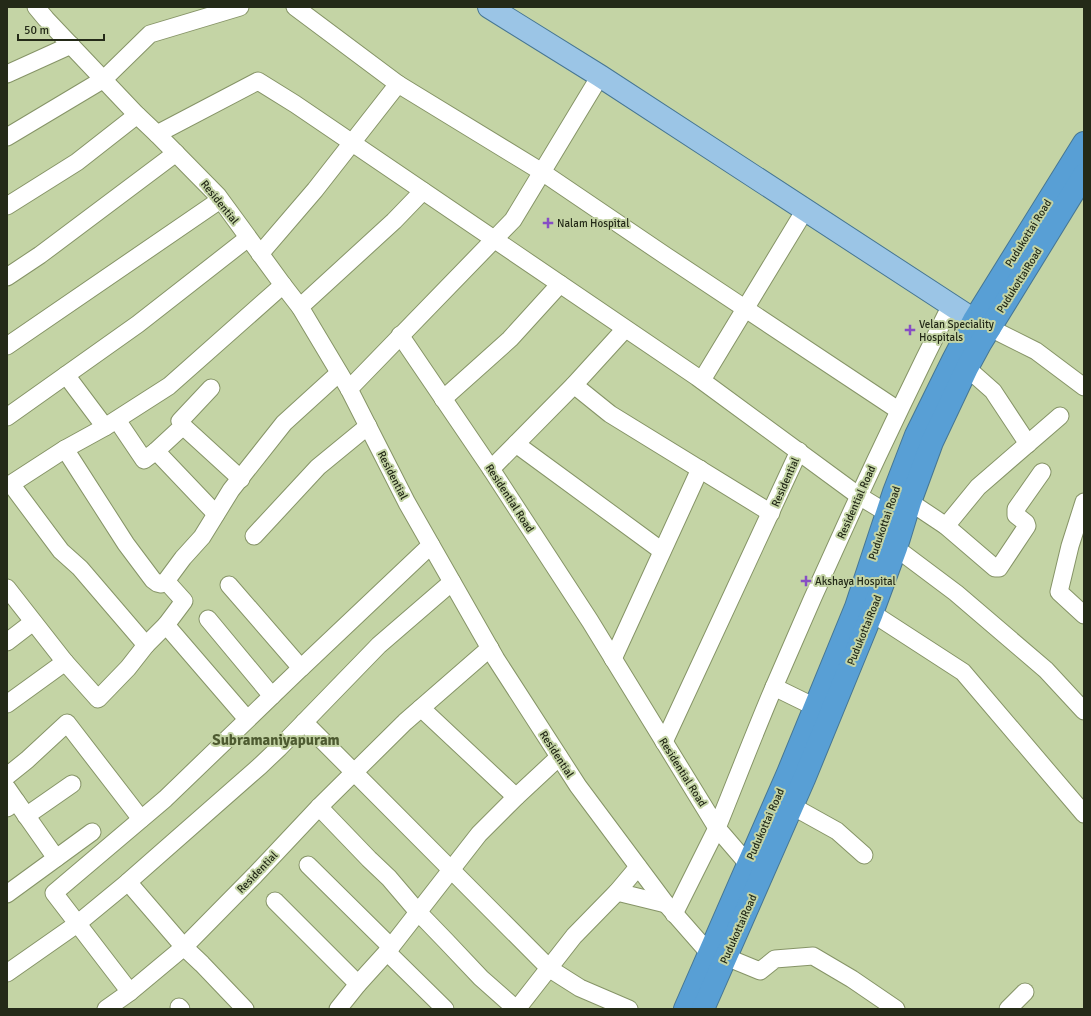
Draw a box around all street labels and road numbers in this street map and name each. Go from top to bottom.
street label: Residential [198,178,241,227]
street label: Pudukottai Road [1002,197,1054,269]
street label: PudukottaiRoad [994,245,1045,315]
street label: Residential [375,449,410,502]
street label: Residential [769,455,802,509]
street label: Residential Road [483,462,537,535]
street label: Residential Road [834,463,878,541]
street label: Pudukottai Road [866,484,903,562]
street label: PudukottaiRoad [844,593,885,667]
street label: Residential [537,729,576,780]
street label: Residential Road [656,735,709,809]
street label: Pudukottai Road [744,786,787,862]
street label: Residential [234,849,280,896]
street label: PudukottaiRoad [717,892,760,966]

